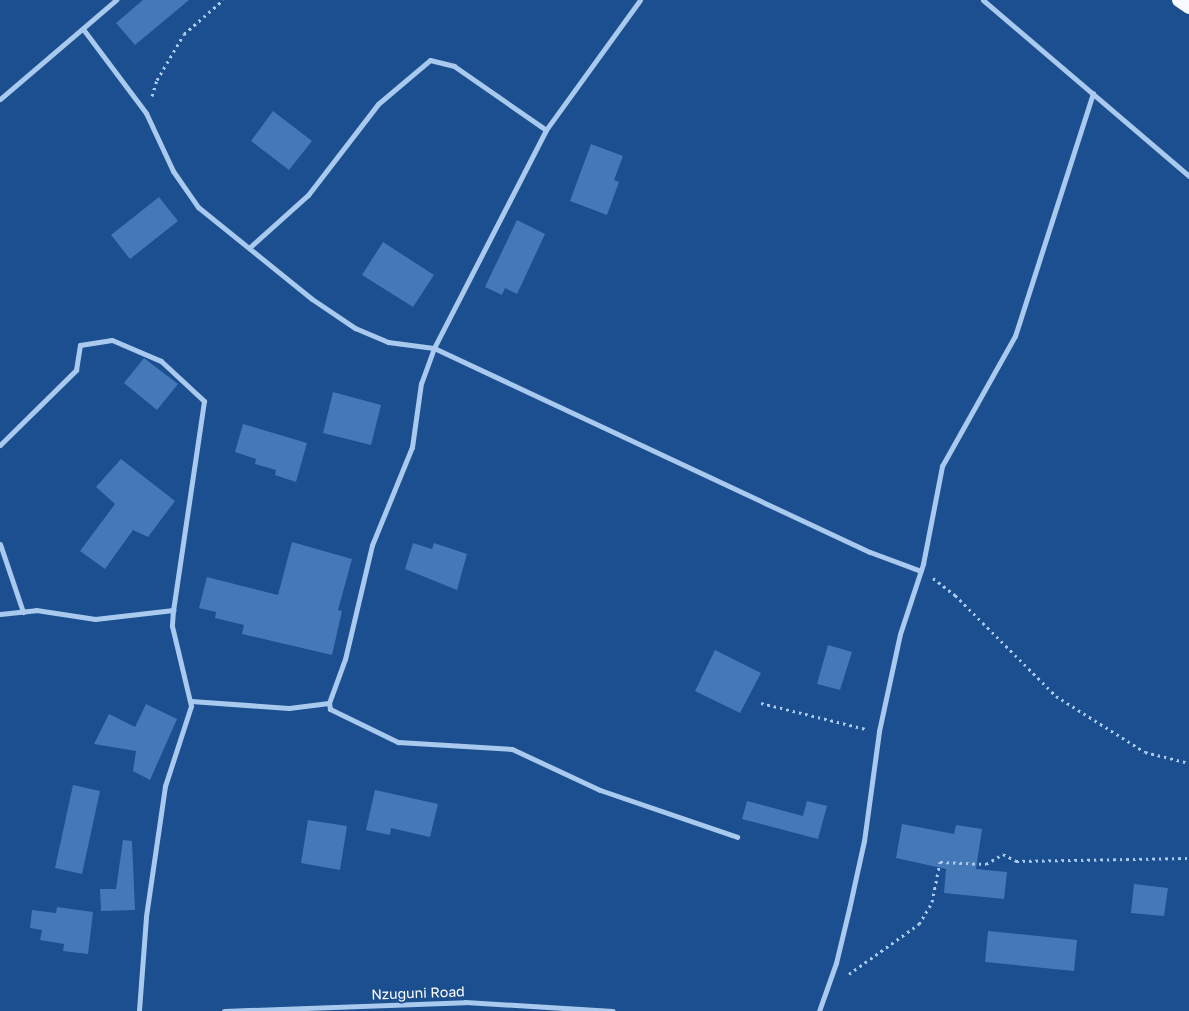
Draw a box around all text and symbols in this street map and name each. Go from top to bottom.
street label: Nzuguni Road [371,983,465,1003]

